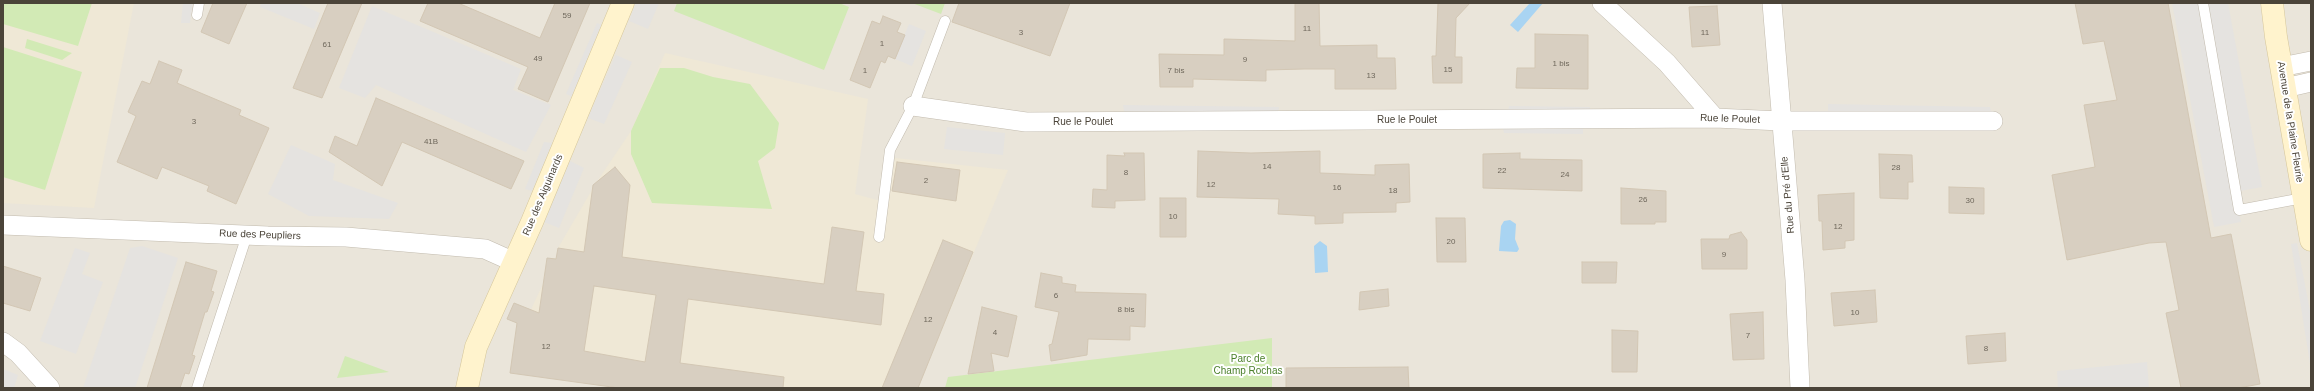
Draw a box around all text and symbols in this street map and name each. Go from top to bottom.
house number: 59 [563,11,571,21]
house number: 11 [1303,24,1311,34]
house number: 3 [1019,28,1023,38]
house number: 11 [1701,28,1709,38]
house number: 1 [880,39,884,49]
house number: 61 [323,40,331,50]
house number: 49 [534,54,542,64]
house number: 9 [1243,55,1247,65]
house number: 1 bis [1553,59,1569,69]
street label: Avenue de la Plaine Fleurie [2275,61,2305,183]
house number: 15 [1444,65,1452,75]
house number: 1 [863,66,867,76]
house number: 7 bis [1168,66,1184,76]
house number: 13 [1367,71,1375,81]
street label: Rue le Poulet [1700,112,1760,126]
street label: Rue le Poulet [1377,114,1437,126]
street label: Rue le Poulet [1053,116,1113,128]
house number: 3 [192,117,196,127]
house number: 41B [424,137,438,147]
street label: Rue des Aiguinards [520,152,566,238]
street label: Rue du Pré d'Elle [1779,156,1797,234]
house number: 14 [1263,162,1271,172]
house number: 28 [1892,163,1900,173]
house number: 22 [1498,166,1506,176]
house number: 8 [1124,168,1128,178]
house number: 24 [1561,170,1569,180]
house number: 2 [924,176,928,186]
house number: 12 [1207,180,1215,190]
house number: 16 [1333,183,1341,193]
house number: 18 [1389,186,1397,196]
house number: 26 [1639,195,1647,205]
house number: 30 [1966,196,1974,206]
house number: 10 [1169,212,1177,222]
house number: 12 [1834,222,1842,232]
street label: Rue des Peupliers [219,228,301,242]
house number: 20 [1447,237,1455,247]
house number: 9 [1722,250,1726,260]
house number: 6 [1054,291,1058,301]
house number: 8 bis [1118,305,1134,315]
house number: 10 [1851,308,1859,318]
house number: 12 [924,315,932,325]
house number: 4 [993,328,997,338]
house number: 7 [1746,331,1750,341]
house number: 12 [542,342,550,352]
house number: 8 [1984,344,1988,354]
park label: Parc de Champ Rochas [1214,353,1282,376]

